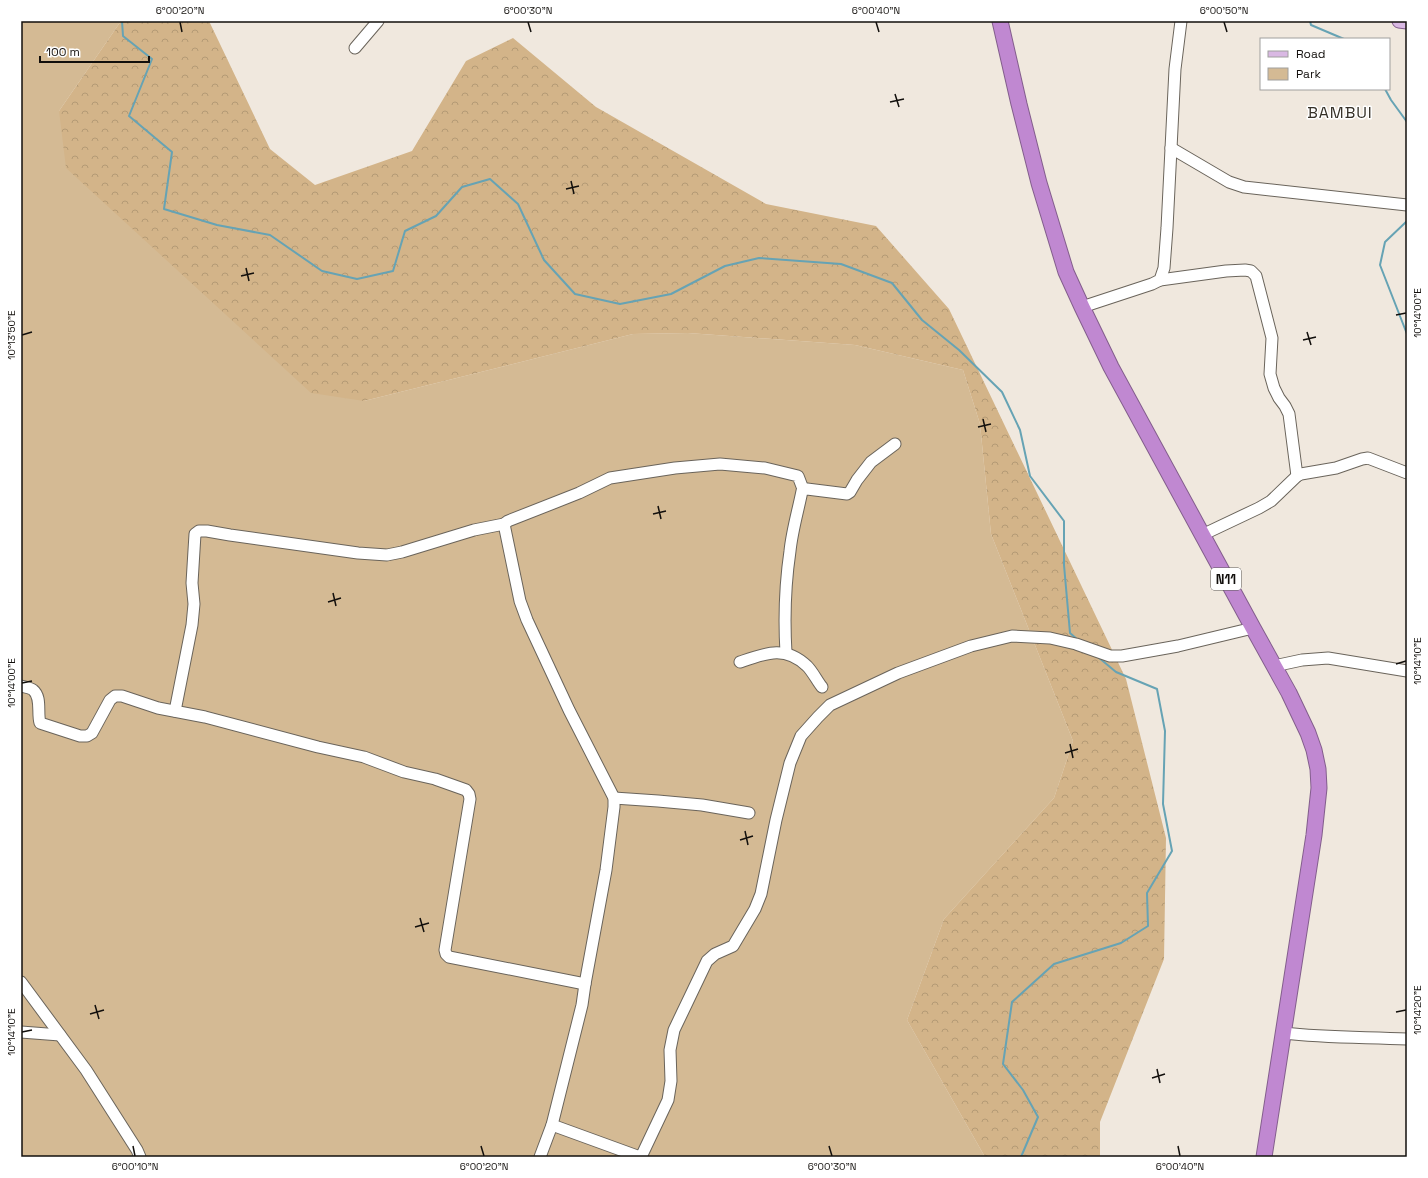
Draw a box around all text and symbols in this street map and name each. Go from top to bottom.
text: 6°00'20"N [156,4,204,17]
text: 6°00'30"N [504,4,552,17]
text: 6°00'40"N [852,4,900,17]
text: 6°00'50"N [1200,4,1248,17]
scale bar [40,38,149,64]
legend [1260,38,1390,90]
text: 100 m [46,44,80,60]
text: Road [1296,46,1325,62]
text: Park [1296,66,1321,82]
district label: BAMBUI [1307,102,1373,123]
text: 10°14'00"E [1411,288,1424,338]
text: 10°13'50"E [5,310,18,360]
road number: N11 [1211,568,1241,590]
text: 10°14'10"E [1411,637,1424,685]
text: 10°14'00"E [5,658,18,708]
text: 10°14'20"E [1411,985,1424,1035]
text: 10°14'10"E [5,1008,18,1056]
text: 6°00'10"N [112,1160,158,1173]
text: 6°00'20"N [460,1160,508,1173]
text: 6°00'30"N [808,1160,856,1173]
text: 6°00'40"N [1156,1160,1204,1173]

